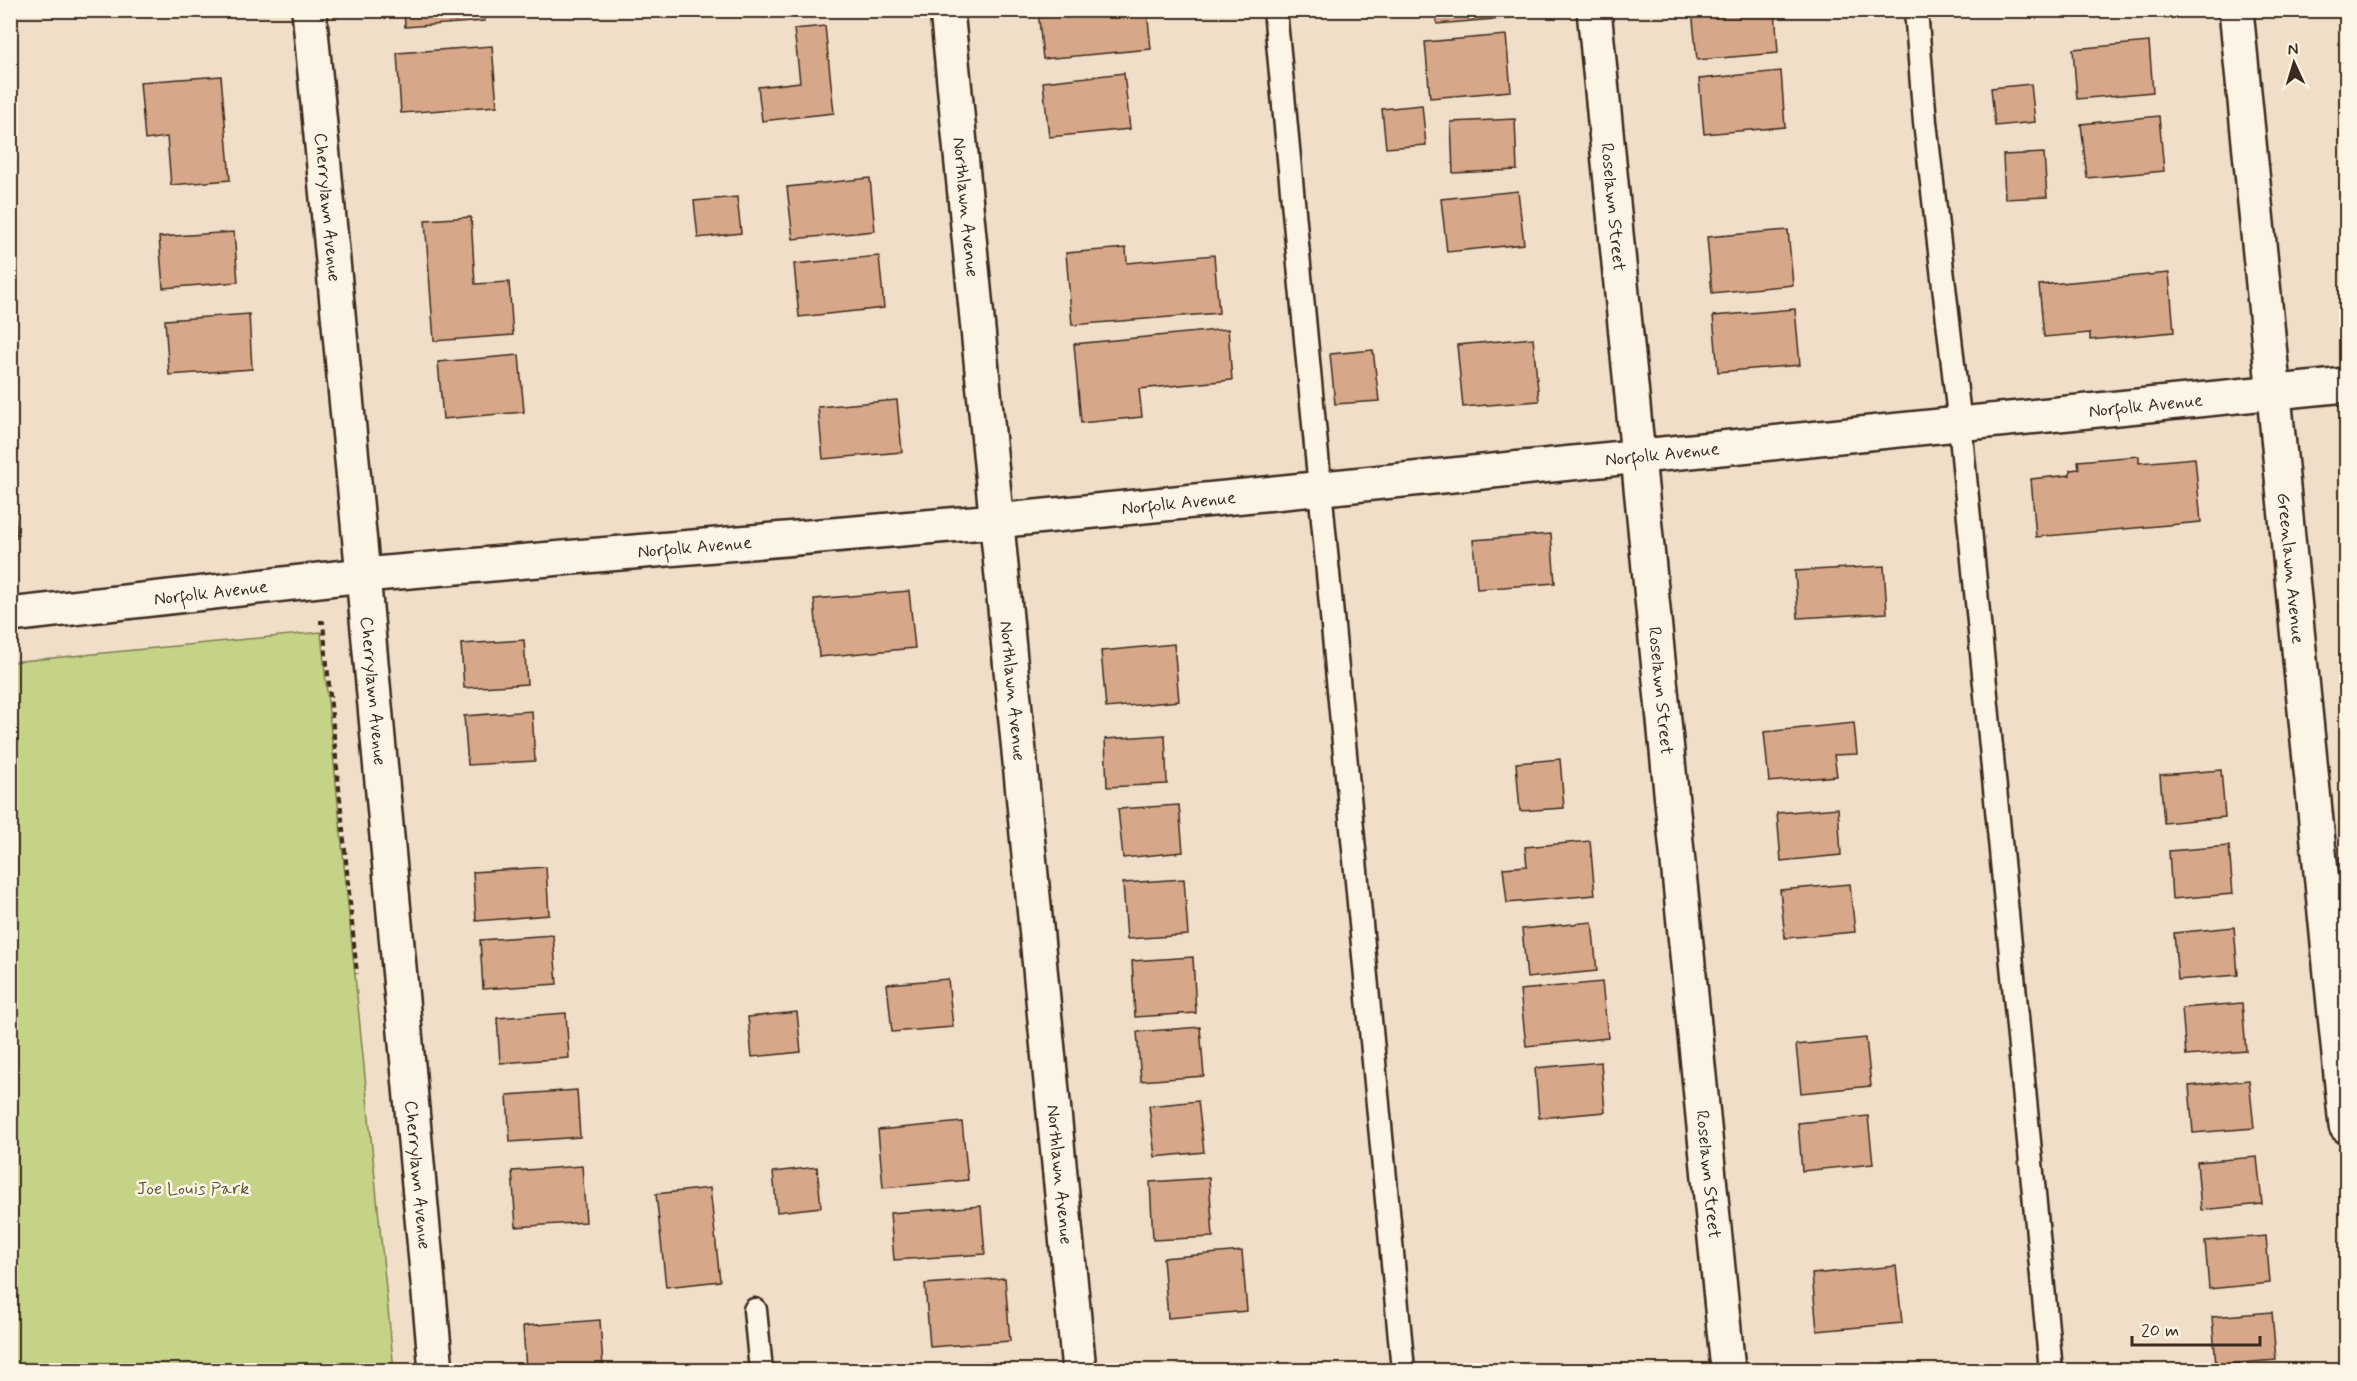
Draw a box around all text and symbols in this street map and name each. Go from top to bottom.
north arrow [2264,33,2324,93]
text: N [2287,39,2299,60]
street label: Cherrylawn Avenue [308,132,346,283]
street label: Northlawn Avenue [946,136,984,278]
street label: Roselawn Street [1594,142,1631,272]
street label: Norfolk Avenue [2087,388,2204,424]
street label: Norfolk Avenue [1604,437,1721,473]
street label: Norfolk Avenue [1120,486,1237,521]
street label: Greenlawn Avenue [2271,492,2309,645]
street label: Norfolk Avenue [636,531,753,565]
street label: Norfolk Avenue [152,575,269,612]
street label: Cherrylawn Avenue [354,616,391,767]
street label: Northlawn Avenue [993,620,1031,762]
street label: Roselawn Street [1642,626,1678,756]
street label: Cherrylawn Avenue [398,1100,436,1250]
street label: Northlawn Avenue [1040,1104,1078,1246]
street label: Roselawn Street [1689,1109,1726,1240]
park label: Joe Louis Park [137,1177,249,1201]
scale bar [2132,1309,2260,1347]
text: 20 m [2141,1319,2179,1343]

